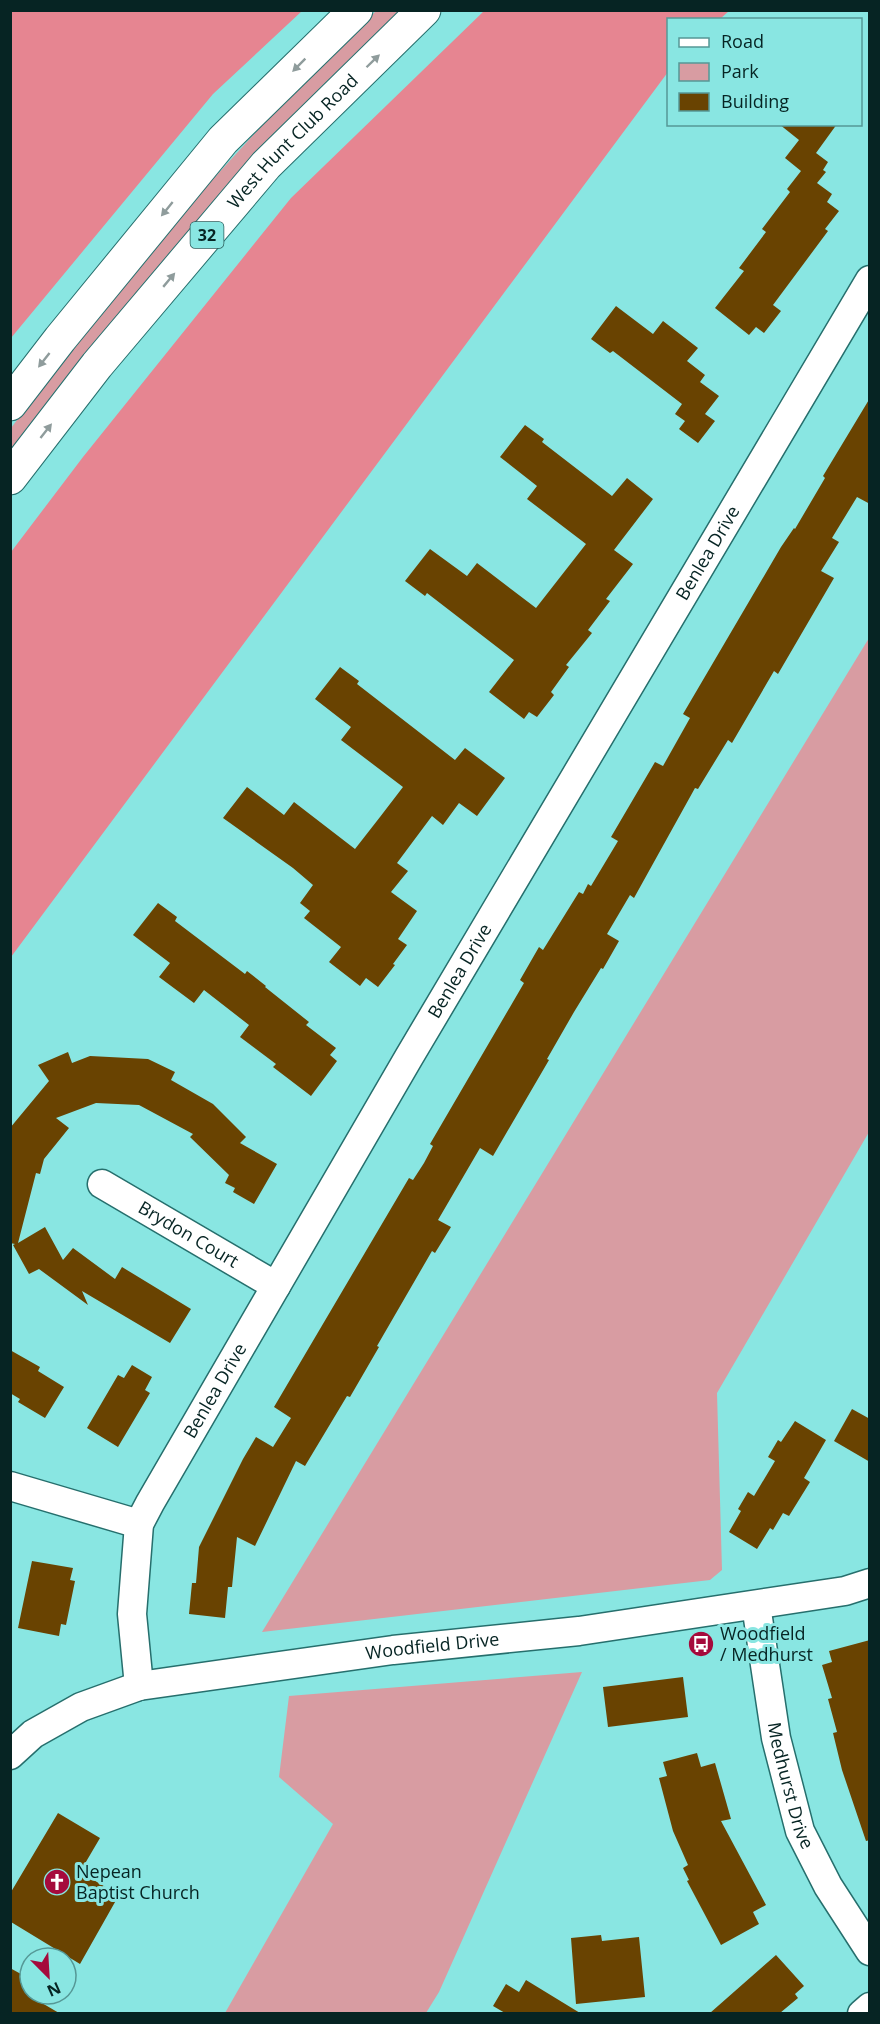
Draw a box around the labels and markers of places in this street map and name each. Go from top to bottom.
place label: Woodfield / Medhurst [720,1621,813,1666]
bus stop icon: Woodfield / Medhurst [686,1629,716,1659]
place label: Nepean Baptist Church [76,1859,200,1904]
church icon: Nepean Baptist Church [42,1867,72,1897]

